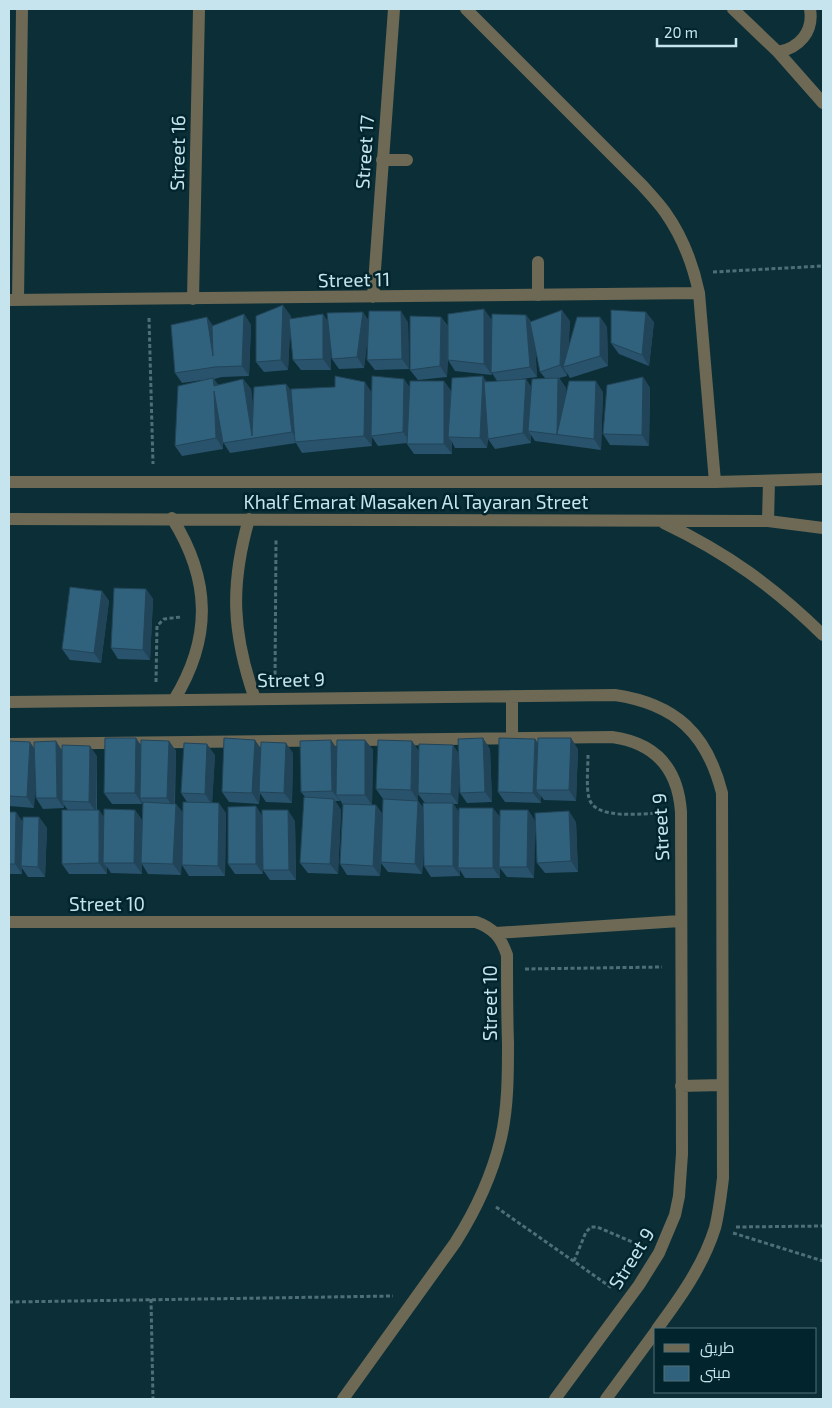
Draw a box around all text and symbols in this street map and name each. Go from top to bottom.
scale bar [657,15,736,47]
text: 20 m [664,23,698,41]
street label: Street 17 [350,114,378,190]
street label: Street 16 [165,115,189,191]
street label: Street 11 [318,267,390,291]
street label: Khalf Emarat Masaken Al Tayaran Street [243,490,589,513]
street label: Street 9 [257,667,325,691]
street label: Street 9 [647,792,673,862]
street label: Street 10 [69,892,145,915]
street label: Street 10 [478,965,501,1041]
street label: Street 9 [603,1223,659,1293]
legend [654,1328,817,1393]
text: طريق [700,1338,734,1358]
text: مبنى [700,1363,731,1383]

